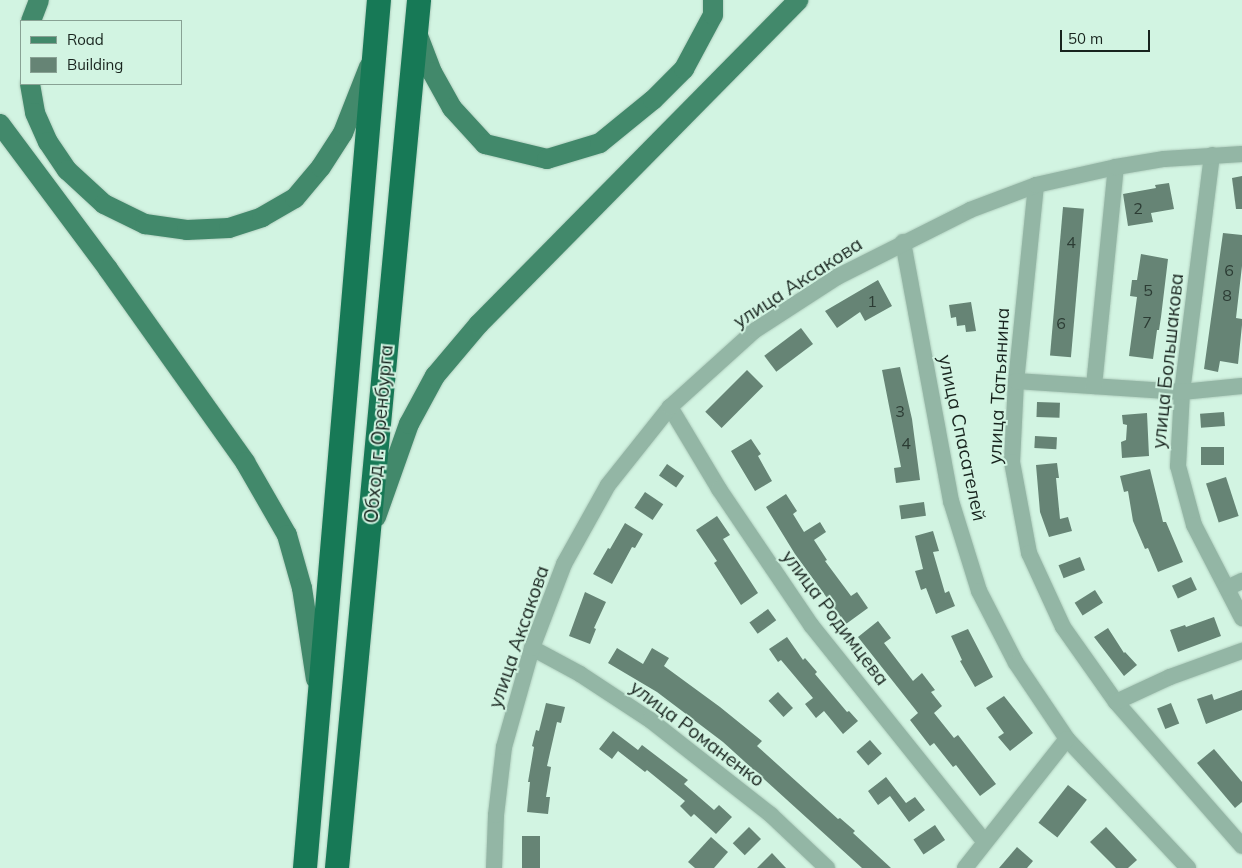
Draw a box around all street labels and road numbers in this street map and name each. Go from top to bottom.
street label: улица Аксакова [729,233,867,333]
street label: улица Большакова [1147,272,1189,450]
street label: улица Татьянина [984,307,1014,465]
street label: Обход г. Оренбурга [360,344,398,524]
street label: улица Спасателей [933,353,991,523]
street label: улица Родимцева [777,546,893,690]
street label: улица Аксакова [484,563,554,711]
street label: улица Романенко [625,676,769,792]

